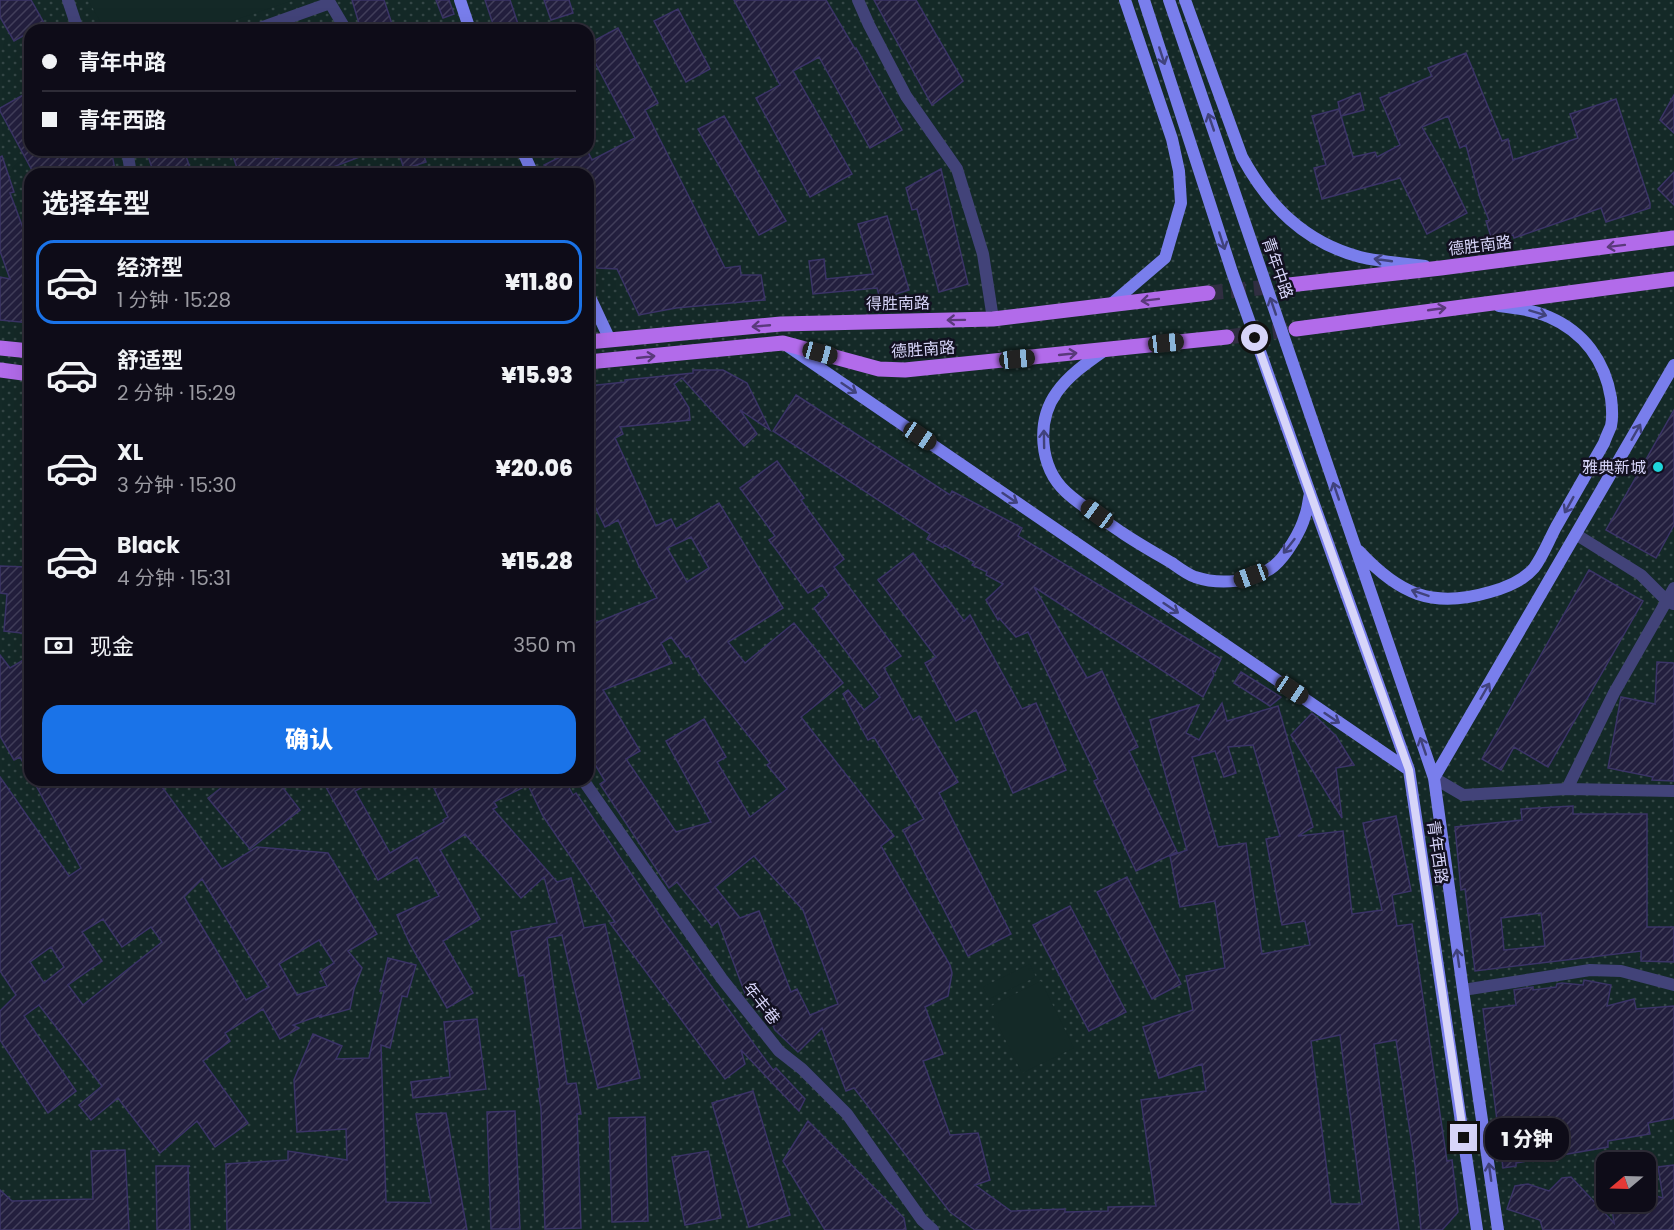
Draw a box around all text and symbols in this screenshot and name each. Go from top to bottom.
one-way arrow [1157,46,1168,65]
text: 青年中路 [78,47,166,78]
text: 青年西路 [78,105,166,136]
one-way arrow [1204,113,1215,132]
text: 选择车型 [42,185,150,222]
street label: 德胜南路 [1447,230,1513,261]
one-way arrow [1217,231,1228,250]
street label: 青年中路 [1256,234,1299,302]
one-way arrow [1607,240,1626,251]
text: 经济型 [117,252,183,283]
one-way arrow [1373,254,1393,265]
icon: car [45,255,99,309]
text: ¥11.80 [505,267,573,298]
text: 1 分钟 · 15:28 [117,286,231,314]
street label: 得胜南路 [866,291,930,316]
one-way arrow [1141,295,1161,306]
one-way arrow [1267,298,1278,316]
one-way arrow [1427,304,1447,315]
one-way arrow [1528,308,1547,319]
one-way arrow [947,314,967,326]
one-way arrow [752,321,772,332]
route start [1241,324,1268,351]
car [1147,332,1185,354]
street label: 德胜南路 [890,336,956,363]
car [800,340,840,366]
text: 舒适型 [117,345,183,376]
icon: car [45,348,99,402]
car [998,348,1036,370]
one-way arrow [1058,348,1078,359]
one-way arrow [636,351,656,362]
text: ¥15.93 [501,360,573,391]
text: 2 分钟 · 15:29 [117,379,236,407]
one-way arrow [840,382,856,394]
car [900,418,940,454]
one-way arrow [1630,424,1642,441]
one-way arrow [1038,430,1050,450]
text: XL [117,437,143,468]
icon: car [45,441,99,495]
text: ¥20.06 [496,453,573,484]
place label: 雅典新城 [1582,456,1646,479]
marker: 雅典新城 [1651,460,1665,474]
text: 3 分钟 · 15:30 [117,471,237,499]
one-way arrow [1330,482,1341,501]
one-way arrow [1001,492,1018,504]
car [1077,496,1117,532]
one-way arrow [1563,496,1575,513]
text: Black [117,530,180,561]
icon: car [45,534,99,588]
one-way arrow [1282,538,1295,554]
text: ¥15.28 [501,546,573,577]
car [1231,561,1271,591]
text: 4 分钟 · 15:31 [117,564,231,592]
one-way arrow [1411,587,1429,598]
one-way arrow [1162,602,1179,614]
icon: cash [42,629,75,662]
text: 现金 [90,631,134,662]
text: 350 m [513,631,576,659]
car [1272,672,1312,708]
one-way arrow [1480,683,1492,700]
button: 确认 [42,705,576,774]
one-way arrow [1323,712,1340,724]
one-way arrow [1417,737,1428,756]
street label: 青年西路 [1422,819,1453,885]
one-way arrow [1453,949,1464,969]
street label: 年丰巷 [738,977,785,1029]
callout: 1 分钟 [1485,1117,1569,1159]
route end [1450,1124,1477,1151]
text: 1 分钟 [1501,1125,1553,1153]
north arrow [1596,1152,1656,1212]
map controls [1596,1152,1656,1212]
one-way arrow [1484,1163,1495,1183]

